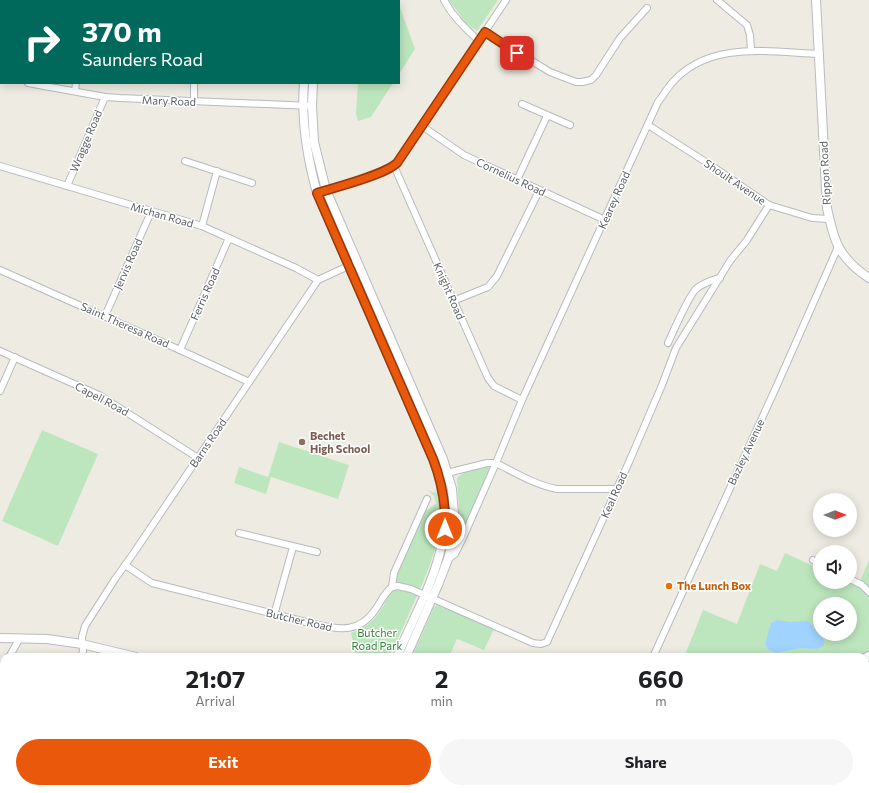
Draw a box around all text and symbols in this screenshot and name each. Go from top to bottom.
text: 370 m [82,14,162,48]
icon: right [16,16,68,68]
pin [500,36,534,70]
icon: arrive [506,42,528,64]
text: Saunders Road [82,48,203,70]
street label: Mary Road [142,93,196,108]
street label: Wragge Road [67,108,104,174]
street label: Rippon Road [816,141,833,205]
street label: Cornelius Road [474,155,548,198]
street label: Shoult Avenue [702,156,769,207]
street label: Kearey Road [595,169,632,231]
street label: Michan Road [129,199,195,230]
street label: Jervis Road [110,236,146,292]
street label: Knight Road [431,260,468,321]
street label: Ferris Road [187,265,222,322]
street label: Saint Theresa Road [79,299,172,350]
street label: Capell Road [73,379,131,418]
street label: Barns Road [186,416,229,470]
street label: Bazley Avenue [725,417,767,487]
place label: Bechet High School [310,429,370,455]
marker: Bechet High School [297,437,307,447]
street label: Keal Road [598,470,629,520]
north arrow [813,493,857,537]
map controls [813,493,857,641]
position arrow [424,508,466,550]
button: sound [813,545,857,589]
place label: The Lunch Box [677,579,752,592]
marker: The Lunch Box [664,581,674,591]
button: layers [813,597,857,641]
street label: Butcher Road [265,606,333,633]
park label: Butcher Road Park [352,626,402,652]
text: 21:07 [185,664,245,693]
text: 2 [435,664,448,693]
text: 660 [638,664,684,693]
text: Arrival [196,693,235,709]
text: min [431,693,453,709]
text: m [655,693,667,709]
button: Exit [16,739,431,785]
button: Share [439,739,853,785]

